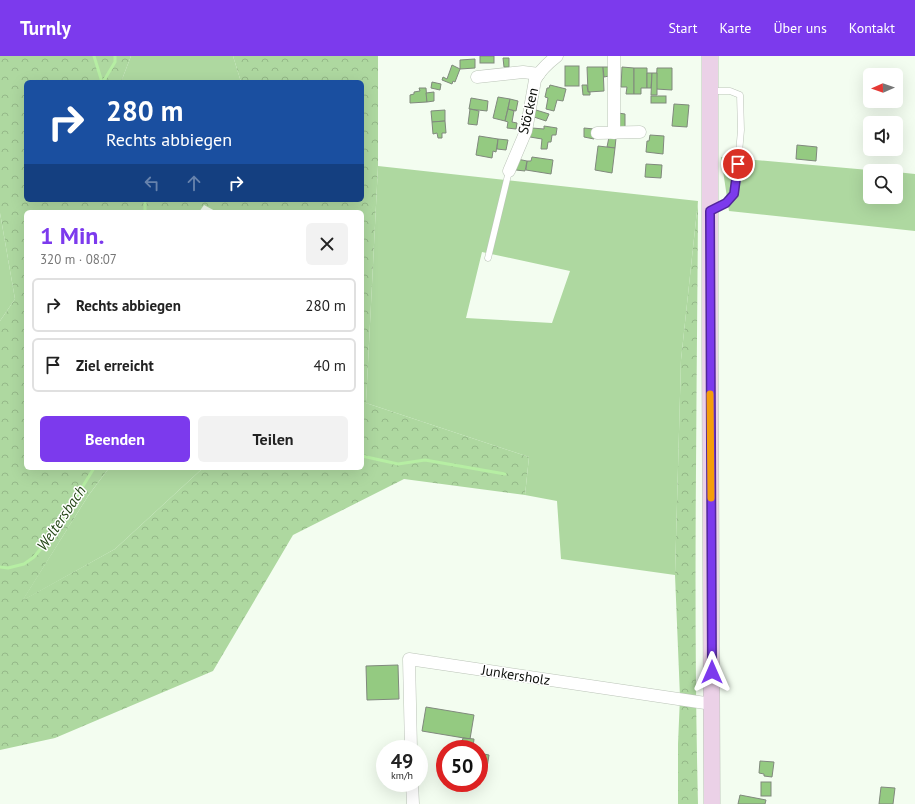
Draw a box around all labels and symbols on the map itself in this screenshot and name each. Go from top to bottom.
north arrow [863,68,903,108]
street label: Stöcken [514,86,542,136]
pin [721,147,755,181]
water label: Weltersbach [32,482,90,554]
position arrow [691,651,733,693]
street label: Junkersholz [479,661,552,689]
speed limit sign: 50 [436,740,488,792]

